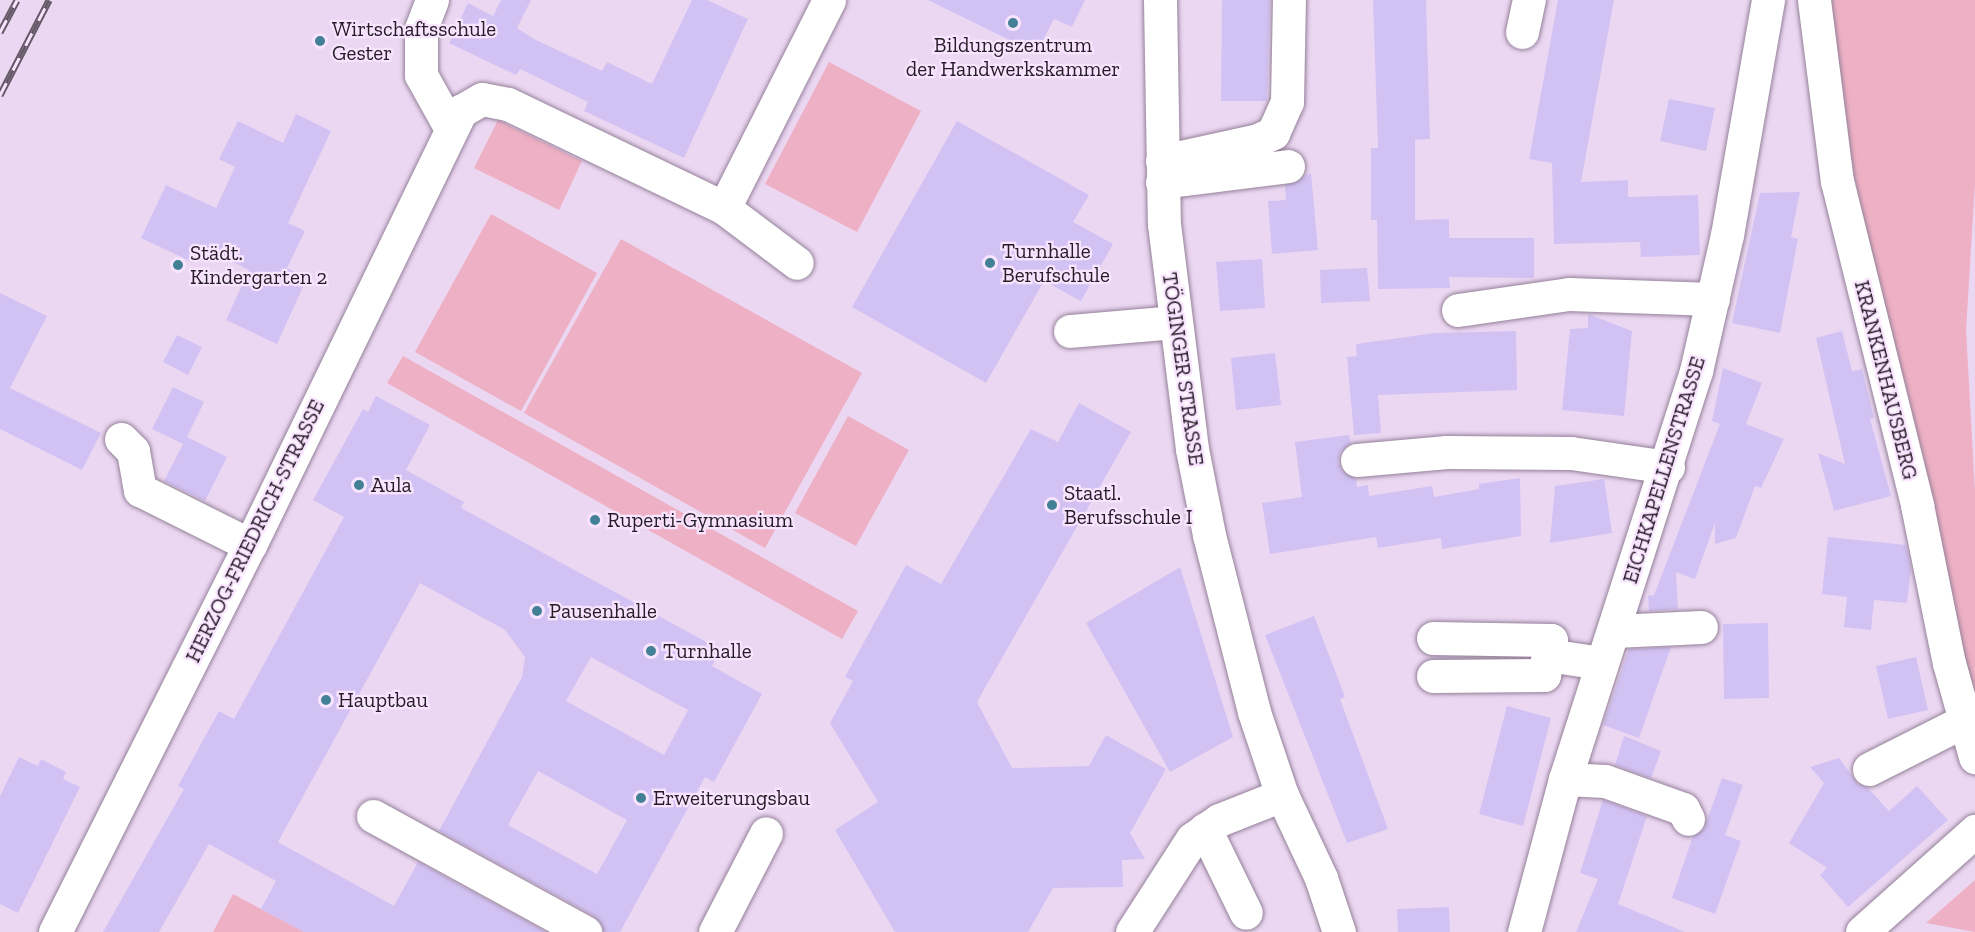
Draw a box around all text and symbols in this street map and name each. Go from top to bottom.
place label: Wirtschaftsschule Gester [332,16,496,66]
marker: Bildungszentrum der Handwerkskammer [1006,16,1020,30]
place label: Bildungszentrum der Handwerkskammer [906,32,1120,82]
marker: Wirtschaftsschule Gester [313,34,327,48]
place label: Turnhalle Berufschule [1002,238,1110,288]
place label: Städt. Kindergarten 2 [190,240,327,290]
marker: Turnhalle Berufschule [983,256,997,270]
marker: Städt. Kindergarten 2 [171,258,185,272]
street label: TÖGINGER STRASSE [1157,271,1209,467]
street label: KRANKENHAUSBERG [1849,278,1923,482]
street label: EICHKAPELLENSTRASSE [1617,354,1711,586]
street label: HERZOG-FRIEDRICH-STRASSE [180,395,330,667]
place label: Aula [371,472,412,498]
marker: Aula [352,478,366,492]
place label: Staatl. Berufsschule I [1064,480,1192,530]
marker: Staatl. Berufsschule I [1045,498,1059,512]
place label: Ruperti-Gymnasium [607,507,793,533]
marker: Ruperti-Gymnasium [588,513,602,527]
place label: Pausenhalle [549,598,657,624]
marker: Pausenhalle [530,604,544,618]
place label: Turnhalle [663,638,752,664]
marker: Turnhalle [644,644,658,658]
place label: Hauptbau [338,687,428,713]
marker: Hauptbau [319,693,333,707]
place label: Erweiterungsbau [653,785,810,811]
marker: Erweiterungsbau [634,791,648,805]

